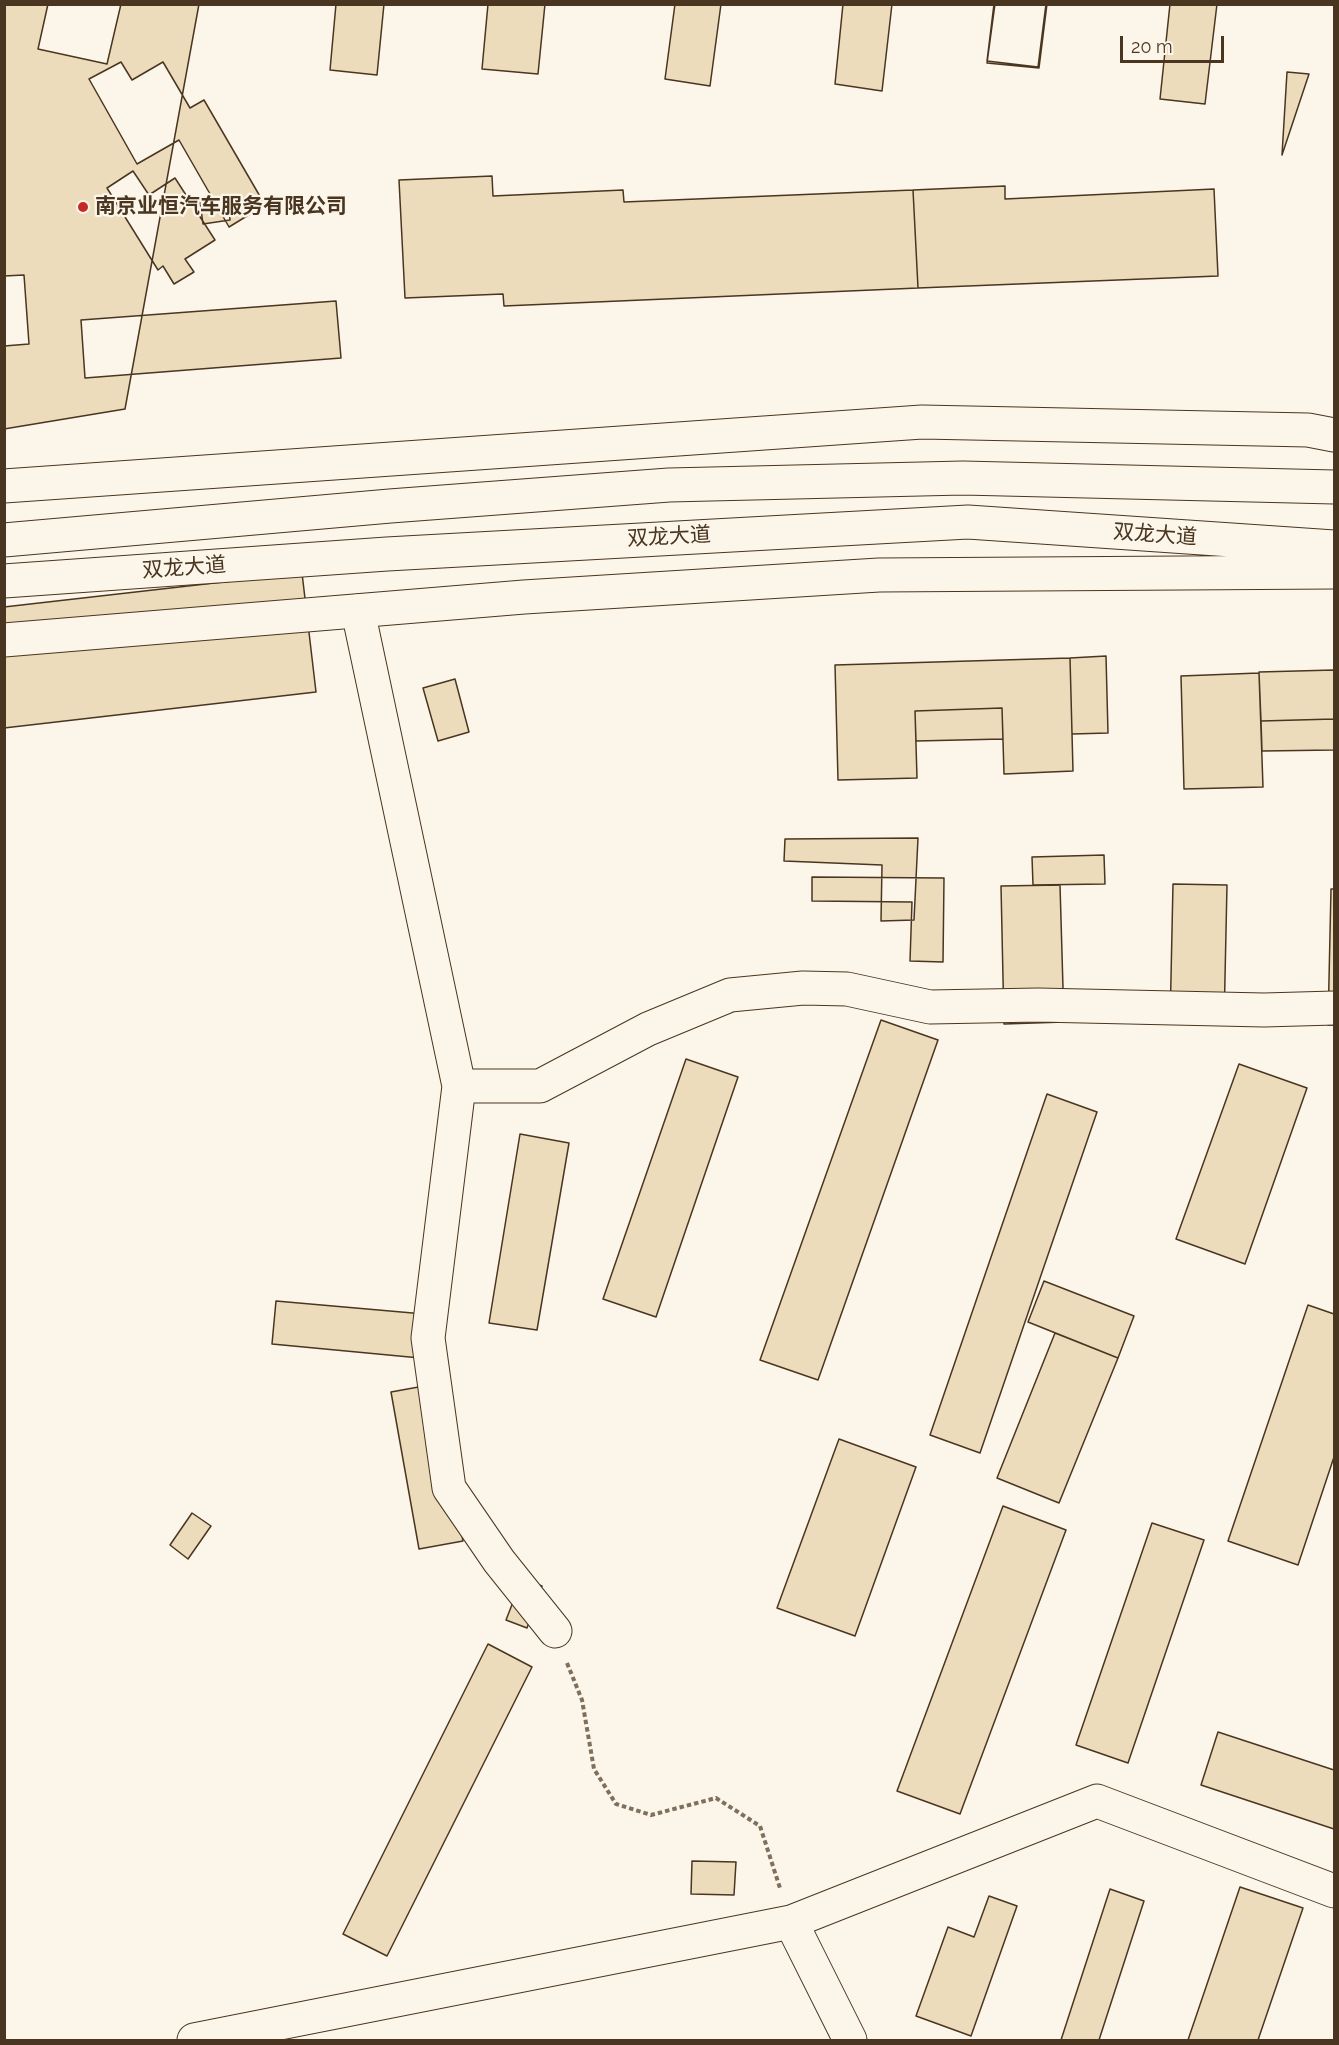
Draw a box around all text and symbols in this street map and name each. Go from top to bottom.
scale bar [1123,24,1226,62]
text: 20 m [1131,36,1173,57]
place label: 南京业恒汽车服务有限公司 [95,194,347,220]
marker: 南京业恒汽车服务有限公司 [76,200,90,214]
street label: 双龙大道 [1112,520,1198,550]
street label: 双龙大道 [626,522,712,552]
street label: 双龙大道 [141,553,227,583]

